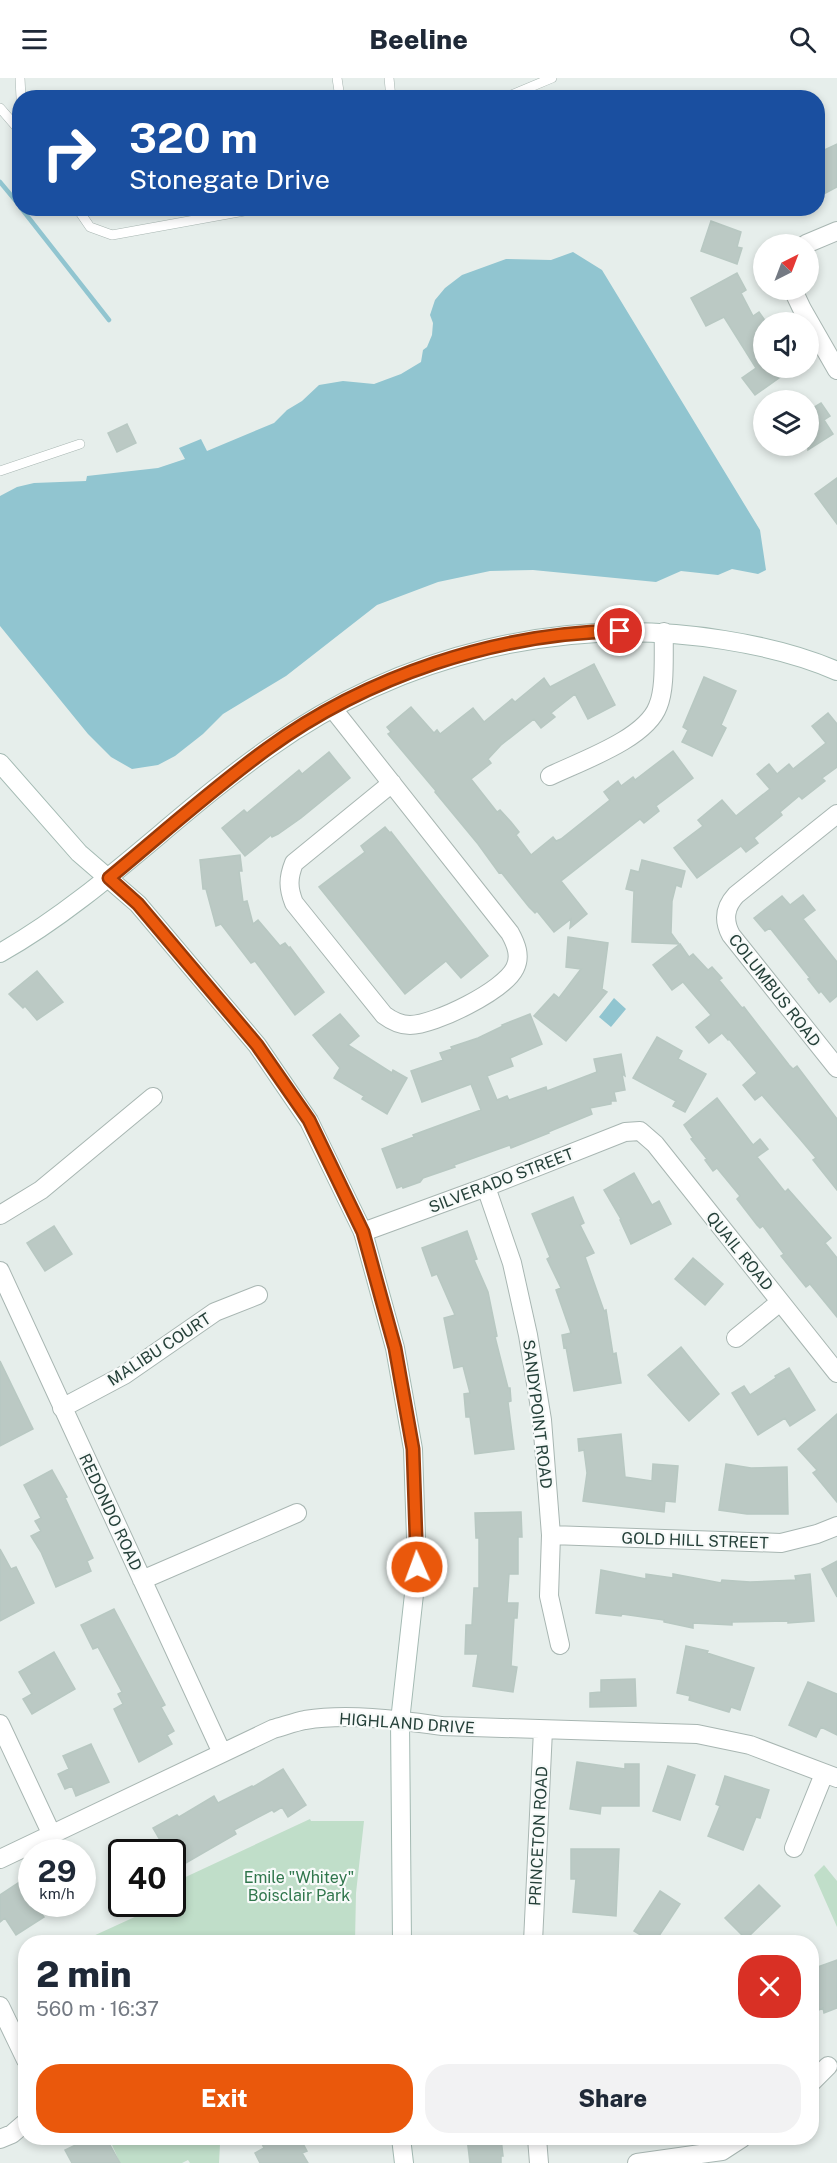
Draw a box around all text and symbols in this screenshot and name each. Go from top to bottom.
icon: menu [18,23,51,56]
text: Beeline [369,23,468,55]
icon: search [786,23,819,56]
text: 320 m [129,113,258,162]
icon: right [30,114,108,192]
text: Stonegate Drive [129,163,330,195]
north arrow [753,234,819,300]
map controls [753,234,819,456]
button: sound [753,312,819,378]
button: layers [753,390,819,456]
pin [594,605,645,656]
icon: arrive [603,614,636,647]
street label: COLUMBUS ROAD [725,930,825,1050]
street label: SILVERADO STREET [426,1144,577,1217]
street label: QUAIL ROAD [702,1208,777,1294]
street label: MALIBU COURT [104,1309,215,1390]
street label: SANDYPOINT ROAD [519,1338,556,1490]
street label: REDONDO ROAD [75,1451,146,1574]
street label: GOLD HILL STREET [621,1528,769,1553]
position arrow [385,1535,449,1599]
street label: HIGHLAND DRIVE [339,1709,475,1738]
street label: PRINCETON ROAD [525,1766,552,1907]
speed limit sign: 40 [108,1839,186,1917]
text: 29 [38,1853,76,1889]
park label: Emile "Whitey" Boisclair Park [244,1868,354,1905]
text: km/h [39,1885,75,1902]
text: 2 min [36,1953,132,1995]
button: close [738,1955,801,2018]
text: 560 m · 16:37 [36,1997,159,2021]
button: Exit [36,2064,413,2133]
button: Share [425,2064,801,2133]

